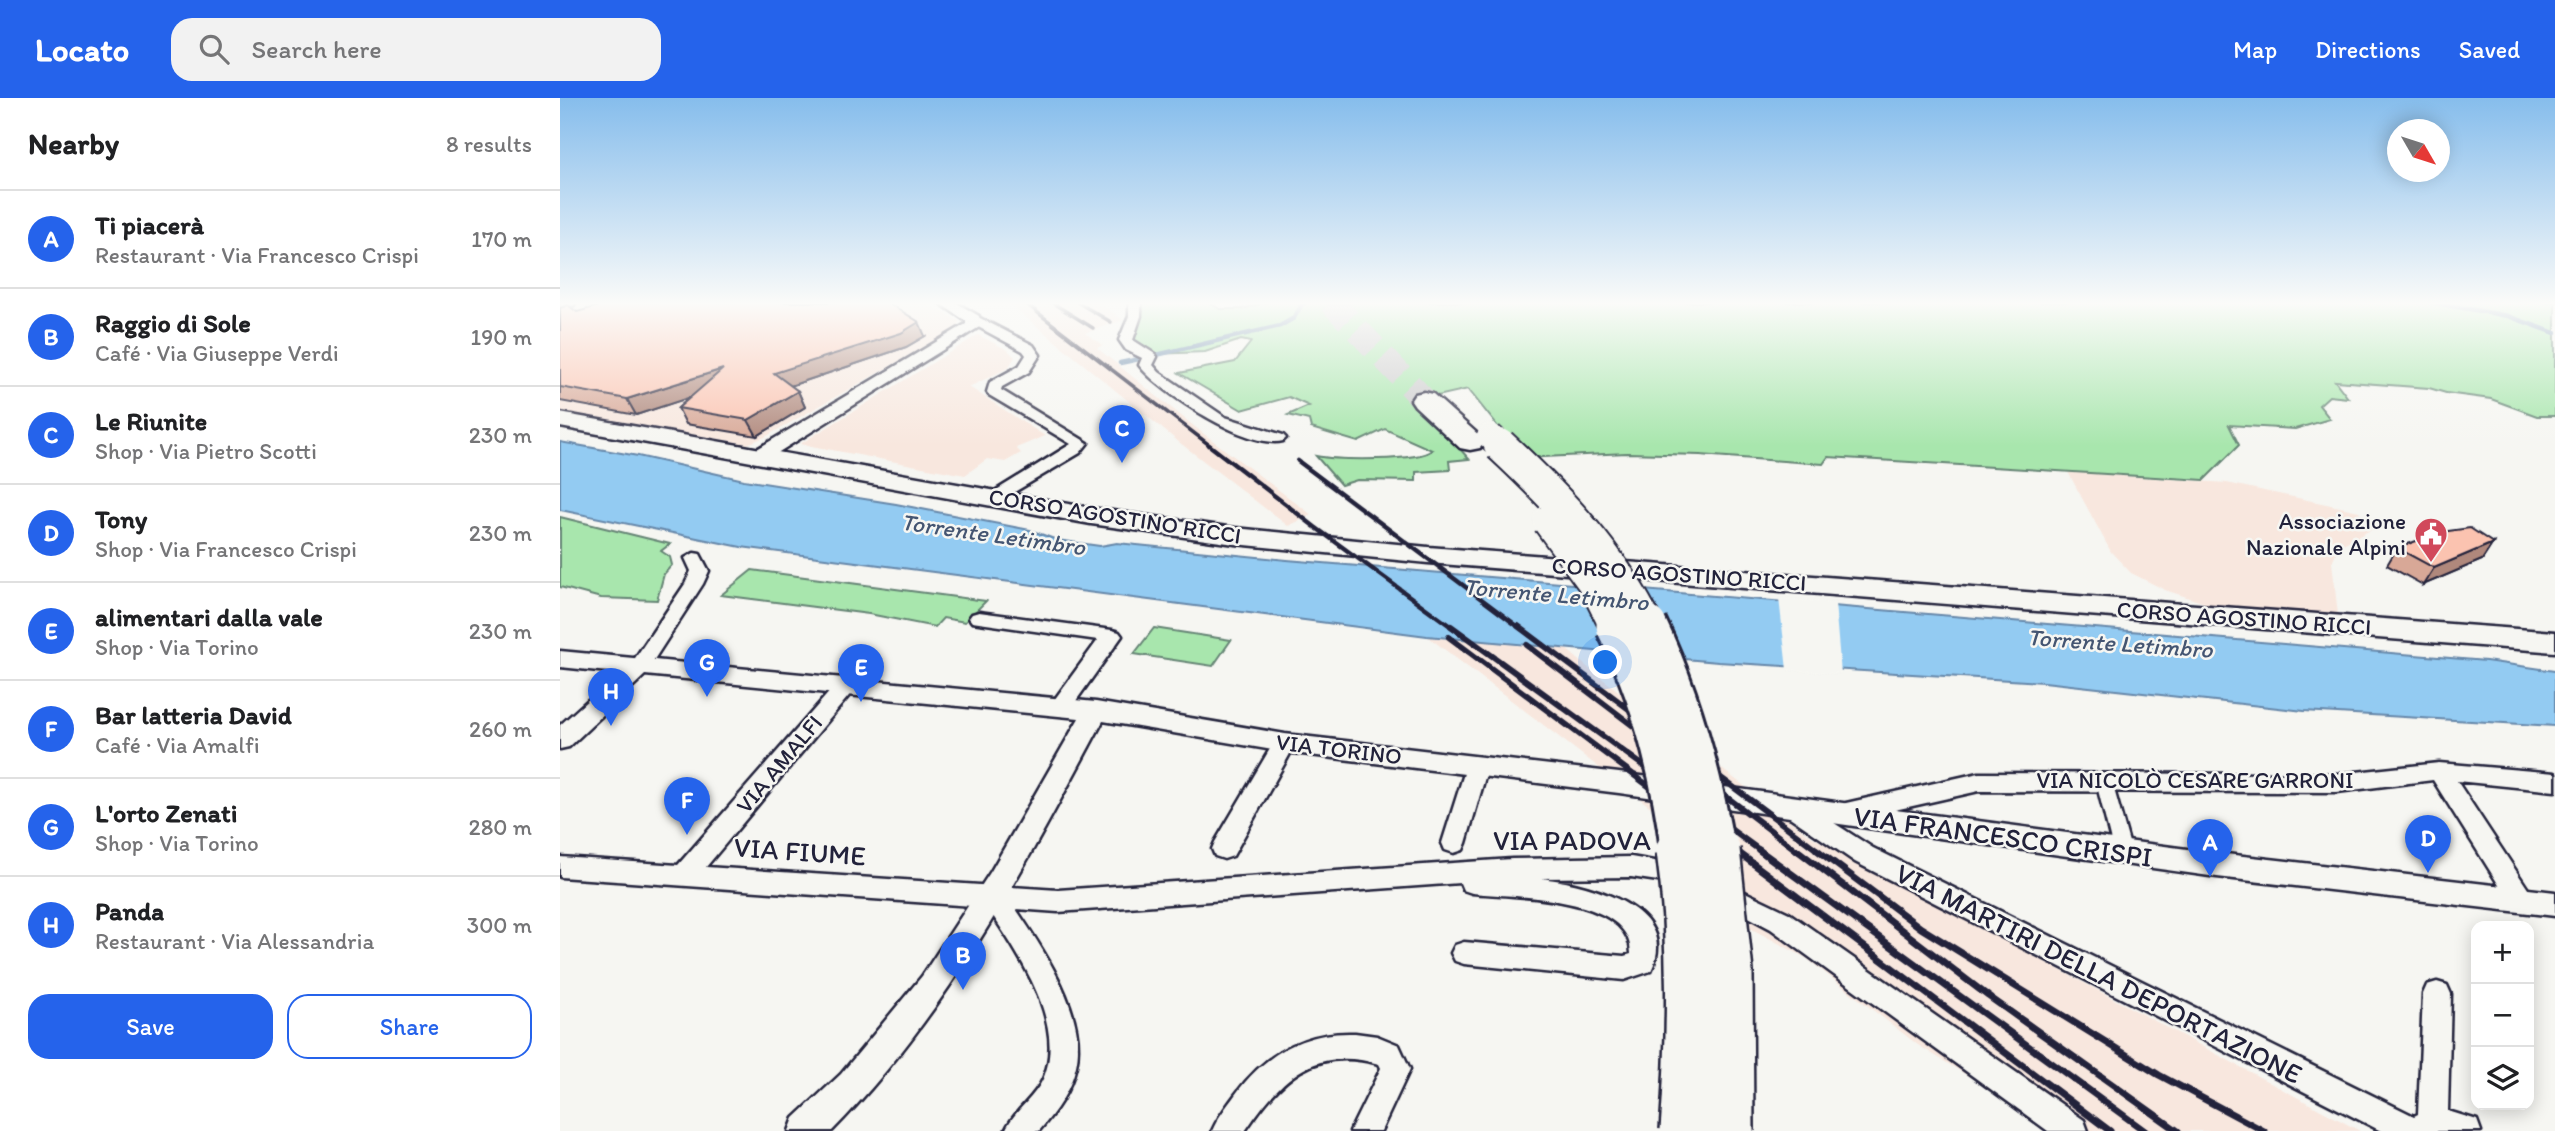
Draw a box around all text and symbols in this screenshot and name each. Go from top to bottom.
search box [171,18,661,81]
text: Locato [35,30,129,69]
icon: search [195,30,233,68]
text: Search here [251,33,382,65]
text: Map [2233,35,2277,64]
text: Directions [2315,35,2421,64]
text: Saved [2459,35,2520,64]
north arrow [2387,119,2450,182]
text: Nearby [28,125,119,162]
text: 8 results [446,130,532,158]
text: Ti piacerà [95,209,204,241]
text: A [44,225,58,253]
text: 170 m [471,225,532,253]
text: Restaurant · Via Francesco Crispi [95,241,419,269]
text: Raggio di Sole [95,307,251,339]
text: B [44,323,58,351]
text: 190 m [471,323,532,351]
text: Café · Via Giuseppe Verdi [95,339,339,367]
text: Le Riunite [95,405,207,437]
pin: C [1099,405,1145,463]
text: C [44,421,58,449]
text: 230 m [469,421,532,449]
text: Shop · Via Pietro Scotti [95,437,317,465]
street label: CORSO AGOSTINO RICCI [987,482,1243,550]
text: Tony [95,503,147,535]
water label: Torrente Letimbro [899,507,1088,561]
place label: Associazione Nazionale Alpini [2246,507,2406,561]
public building icon: Associazione Nazionale Alpini [2412,515,2450,564]
text: D [43,519,59,547]
text: 230 m [469,519,532,547]
text: Shop · Via Francesco Crispi [95,535,357,563]
street label: CORSO AGOSTINO RICCI [1551,551,1807,597]
water label: Torrente Letimbro [1462,571,1650,617]
street label: CORSO AGOSTINO RICCI [2116,595,2372,641]
text: alimentari dalla vale [95,601,323,633]
text: E [45,617,57,645]
text: 230 m [469,617,532,645]
water label: Torrente Letimbro [2026,622,2214,664]
text: Shop · Via Torino [95,633,259,661]
pin: G [684,639,730,697]
pin: E [838,644,884,702]
your location [1588,645,1622,679]
pin: H [588,668,634,726]
text: Bar latteria David [95,699,292,731]
street label: VIA AMALFI [730,709,828,819]
text: F [45,715,57,743]
text: 260 m [469,715,532,743]
street label: VIA TORINO [1275,727,1403,771]
text: Café · Via Amalfi [95,731,260,759]
street label: VIA NICOLÒ CESARE GARRONI [2036,766,2354,794]
pin: F [664,777,710,835]
text: L'orto Zenati [95,797,237,829]
street label: VIA FRANCESCO CRISPI [1851,798,2155,874]
text: G [43,813,59,841]
text: 280 m [469,813,532,841]
pin: D [2405,815,2451,873]
pin: A [2187,819,2233,877]
street label: VIA PADOVA [1493,823,1651,857]
text: Shop · Via Torino [95,829,259,857]
street label: VIA FIUME [733,829,867,873]
street label: VIA MARTIRI DELLA DEPORTAZIONE [1890,855,2308,1091]
text: Panda [95,895,164,927]
text: H [43,911,59,939]
text: 300 m [467,911,532,939]
map controls [2471,921,2534,1110]
button: + [2471,921,2534,984]
text: Restaurant · Via Alessandria [95,927,374,955]
pin: B [940,932,986,990]
button: − [2471,984,2534,1047]
button: Save [28,994,273,1059]
button: Share [287,994,532,1059]
button: layers [2471,1047,2534,1110]

